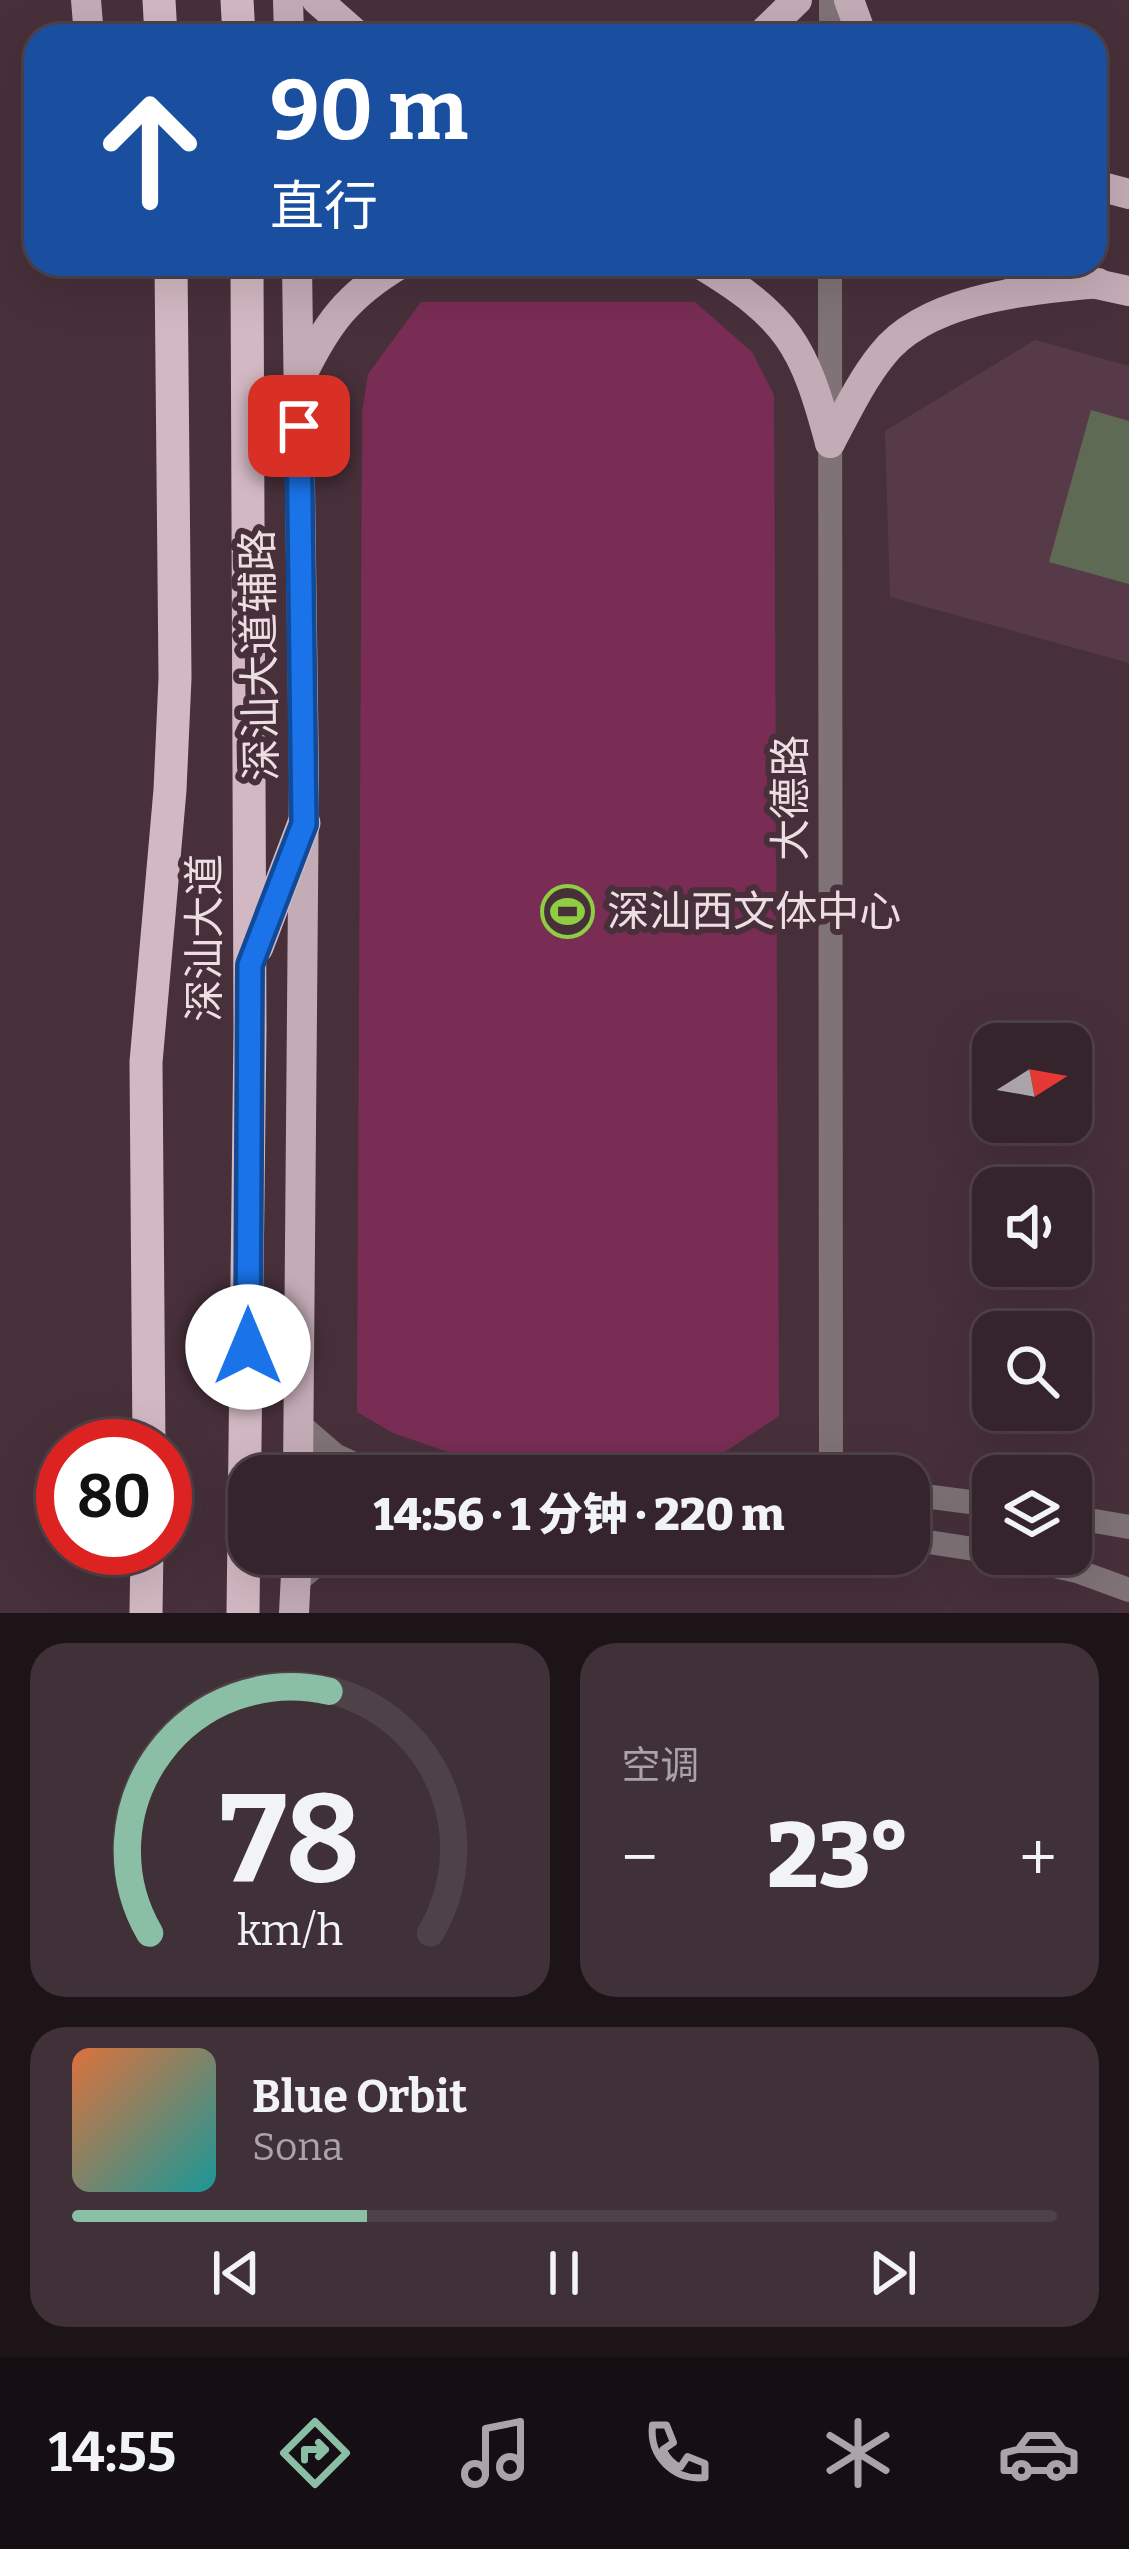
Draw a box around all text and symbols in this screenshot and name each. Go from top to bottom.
text: 90 m [270,60,468,161]
icon: ahead [72,72,228,228]
text: 直行 [270,175,378,239]
pin [248,375,350,477]
icon: arrive [266,393,332,459]
street label: 深汕大道辅路 [233,529,287,781]
street label: 大德路 [766,735,816,861]
street label: 深汕大道 [180,854,230,1022]
sports icon: 深汕西文体中心 [540,884,596,940]
place label: 深汕西文体中心 [607,887,901,937]
north arrow [972,1023,1092,1143]
map controls [972,1023,1092,1575]
button: sound [972,1167,1092,1287]
position arrow [185,1284,311,1410]
button: search [972,1311,1092,1431]
speed limit sign: 80 [36,1419,192,1575]
button: layers [972,1455,1092,1575]
text: 14:56 · 1 分钟 · 220 m [373,1488,785,1542]
text: 空调 [622,1743,700,1789]
text: 78 [219,1765,360,1915]
text: 23° [767,1803,910,1911]
text: − [622,1818,658,1897]
text: + [1019,1818,1057,1897]
text: km/h [237,1905,343,1956]
text: Blue Orbit [252,2070,467,2124]
text: Sona [252,2124,343,2170]
icon: previous [203,2240,269,2306]
icon: pause [531,2240,597,2306]
icon: next [860,2240,926,2306]
icon: directions [273,2411,357,2495]
icon: music [454,2411,538,2495]
icon: phone [635,2411,719,2495]
icon: climate [816,2411,900,2495]
icon: car [997,2411,1081,2495]
text: 14:55 [48,2421,176,2485]

